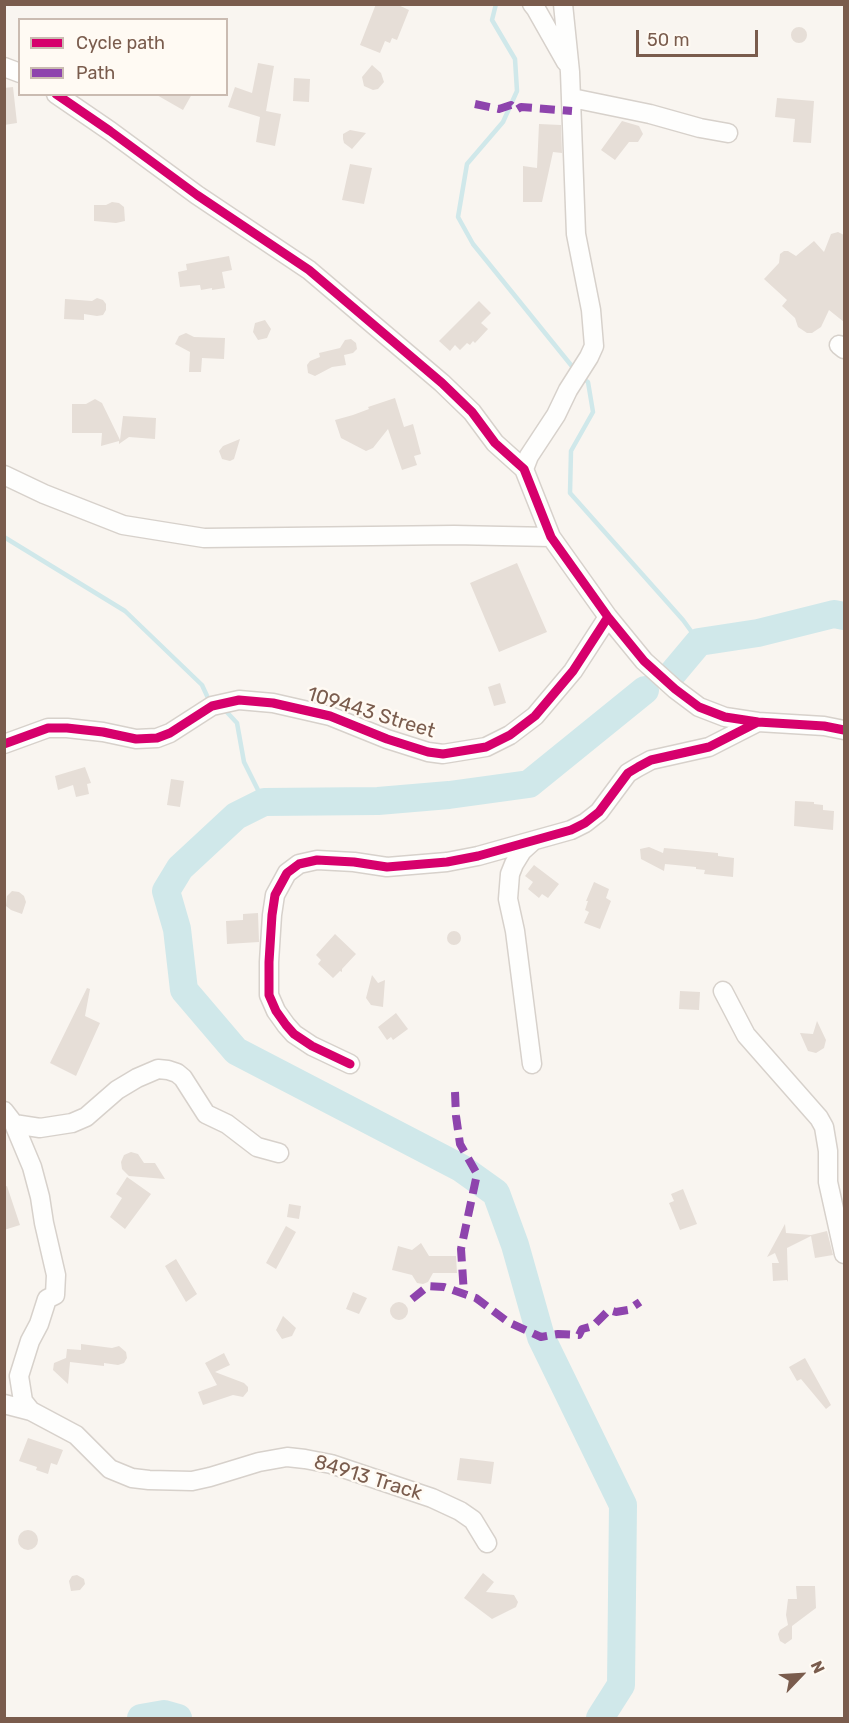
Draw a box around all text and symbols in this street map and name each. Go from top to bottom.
legend [18,18,228,96]
scale bar [639,18,760,56]
text: 50 m [647,29,690,51]
text: Cycle path [76,32,165,54]
text: Path [76,62,115,84]
street label: 109443 Street [304,682,438,744]
street label: 84913 Track [311,1450,425,1506]
north arrow [771,1645,831,1705]
text: N [807,1658,829,1676]

